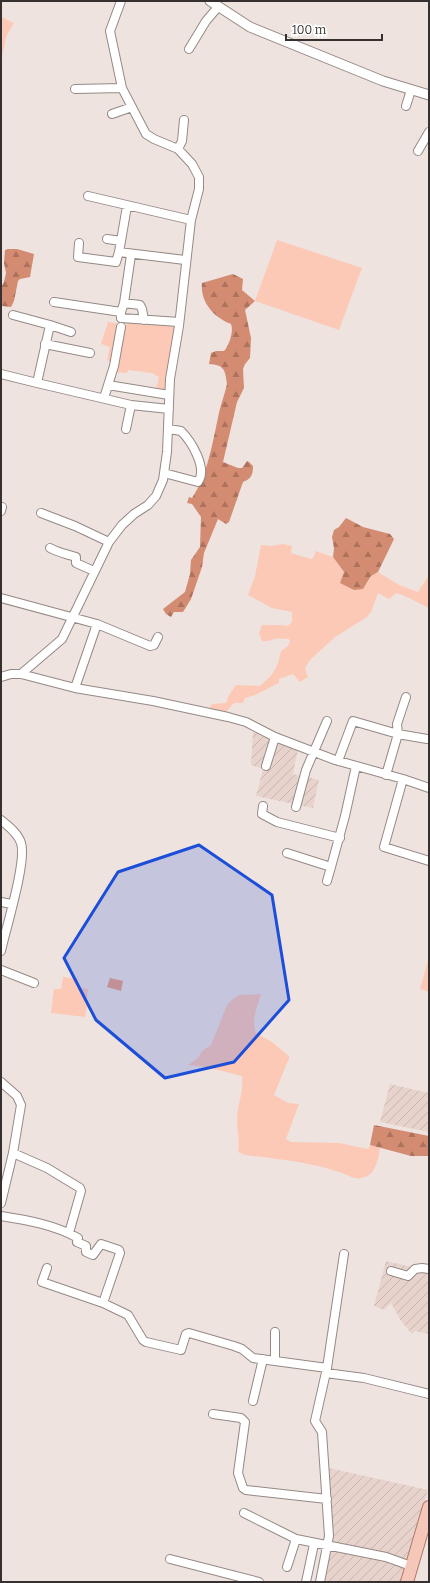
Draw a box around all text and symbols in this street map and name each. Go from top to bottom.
scale bar [286,16,382,42]
text: 100 m [292,23,327,37]

